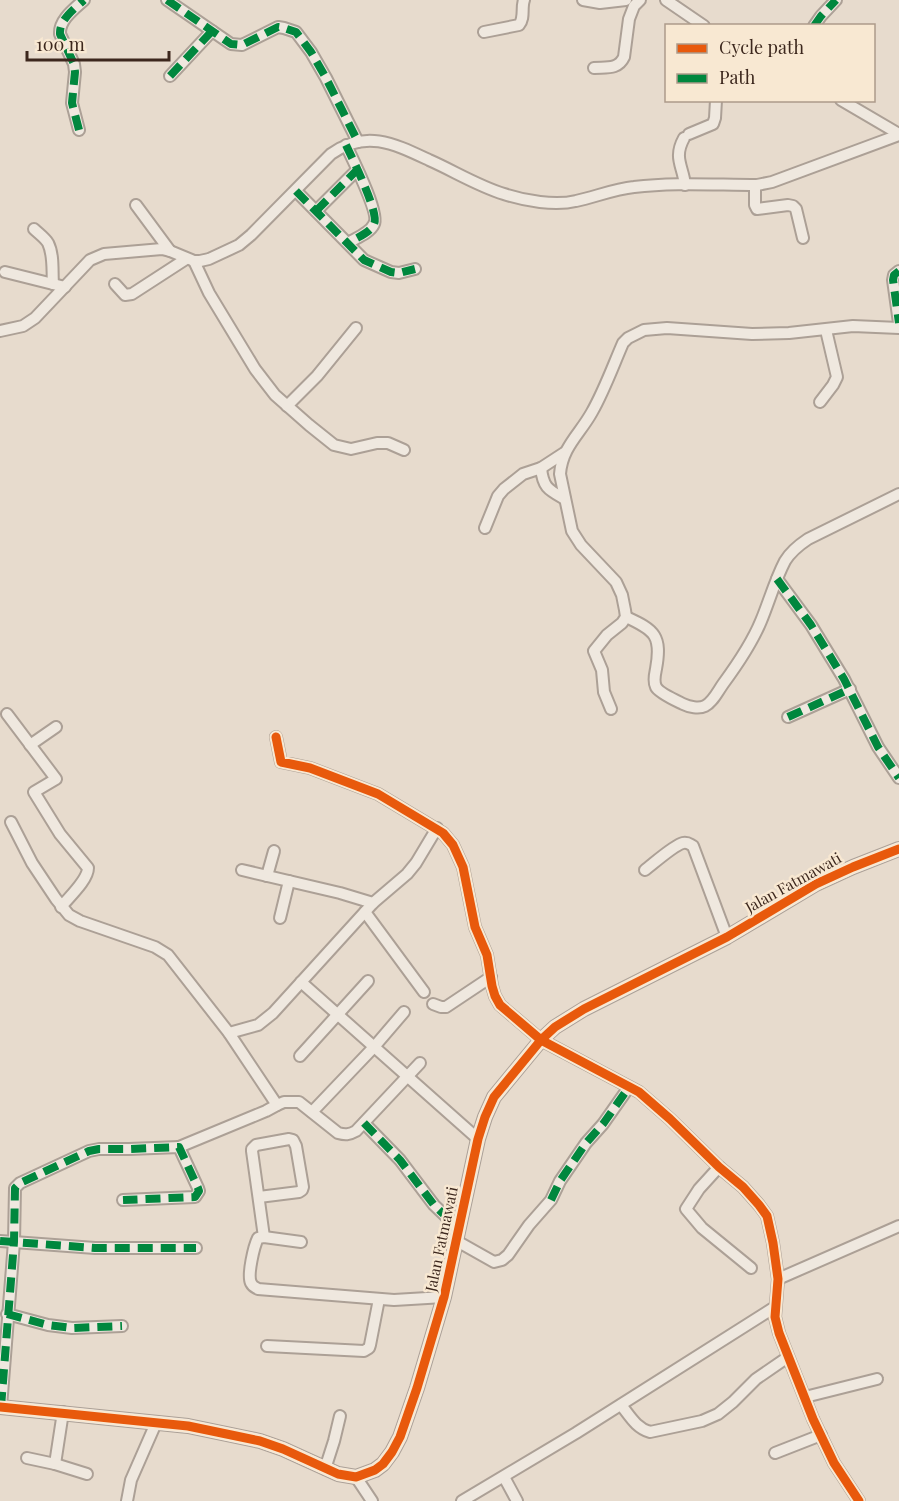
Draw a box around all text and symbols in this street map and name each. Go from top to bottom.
scale bar [27,24,170,62]
legend [665,24,875,102]
text: 100 m [36,32,85,56]
text: Cycle path [719,35,804,59]
text: Path [719,65,756,89]
street label: Jalan Fatmawati [741,847,845,917]
street label: Jalan Fatmawati [420,1184,462,1294]

